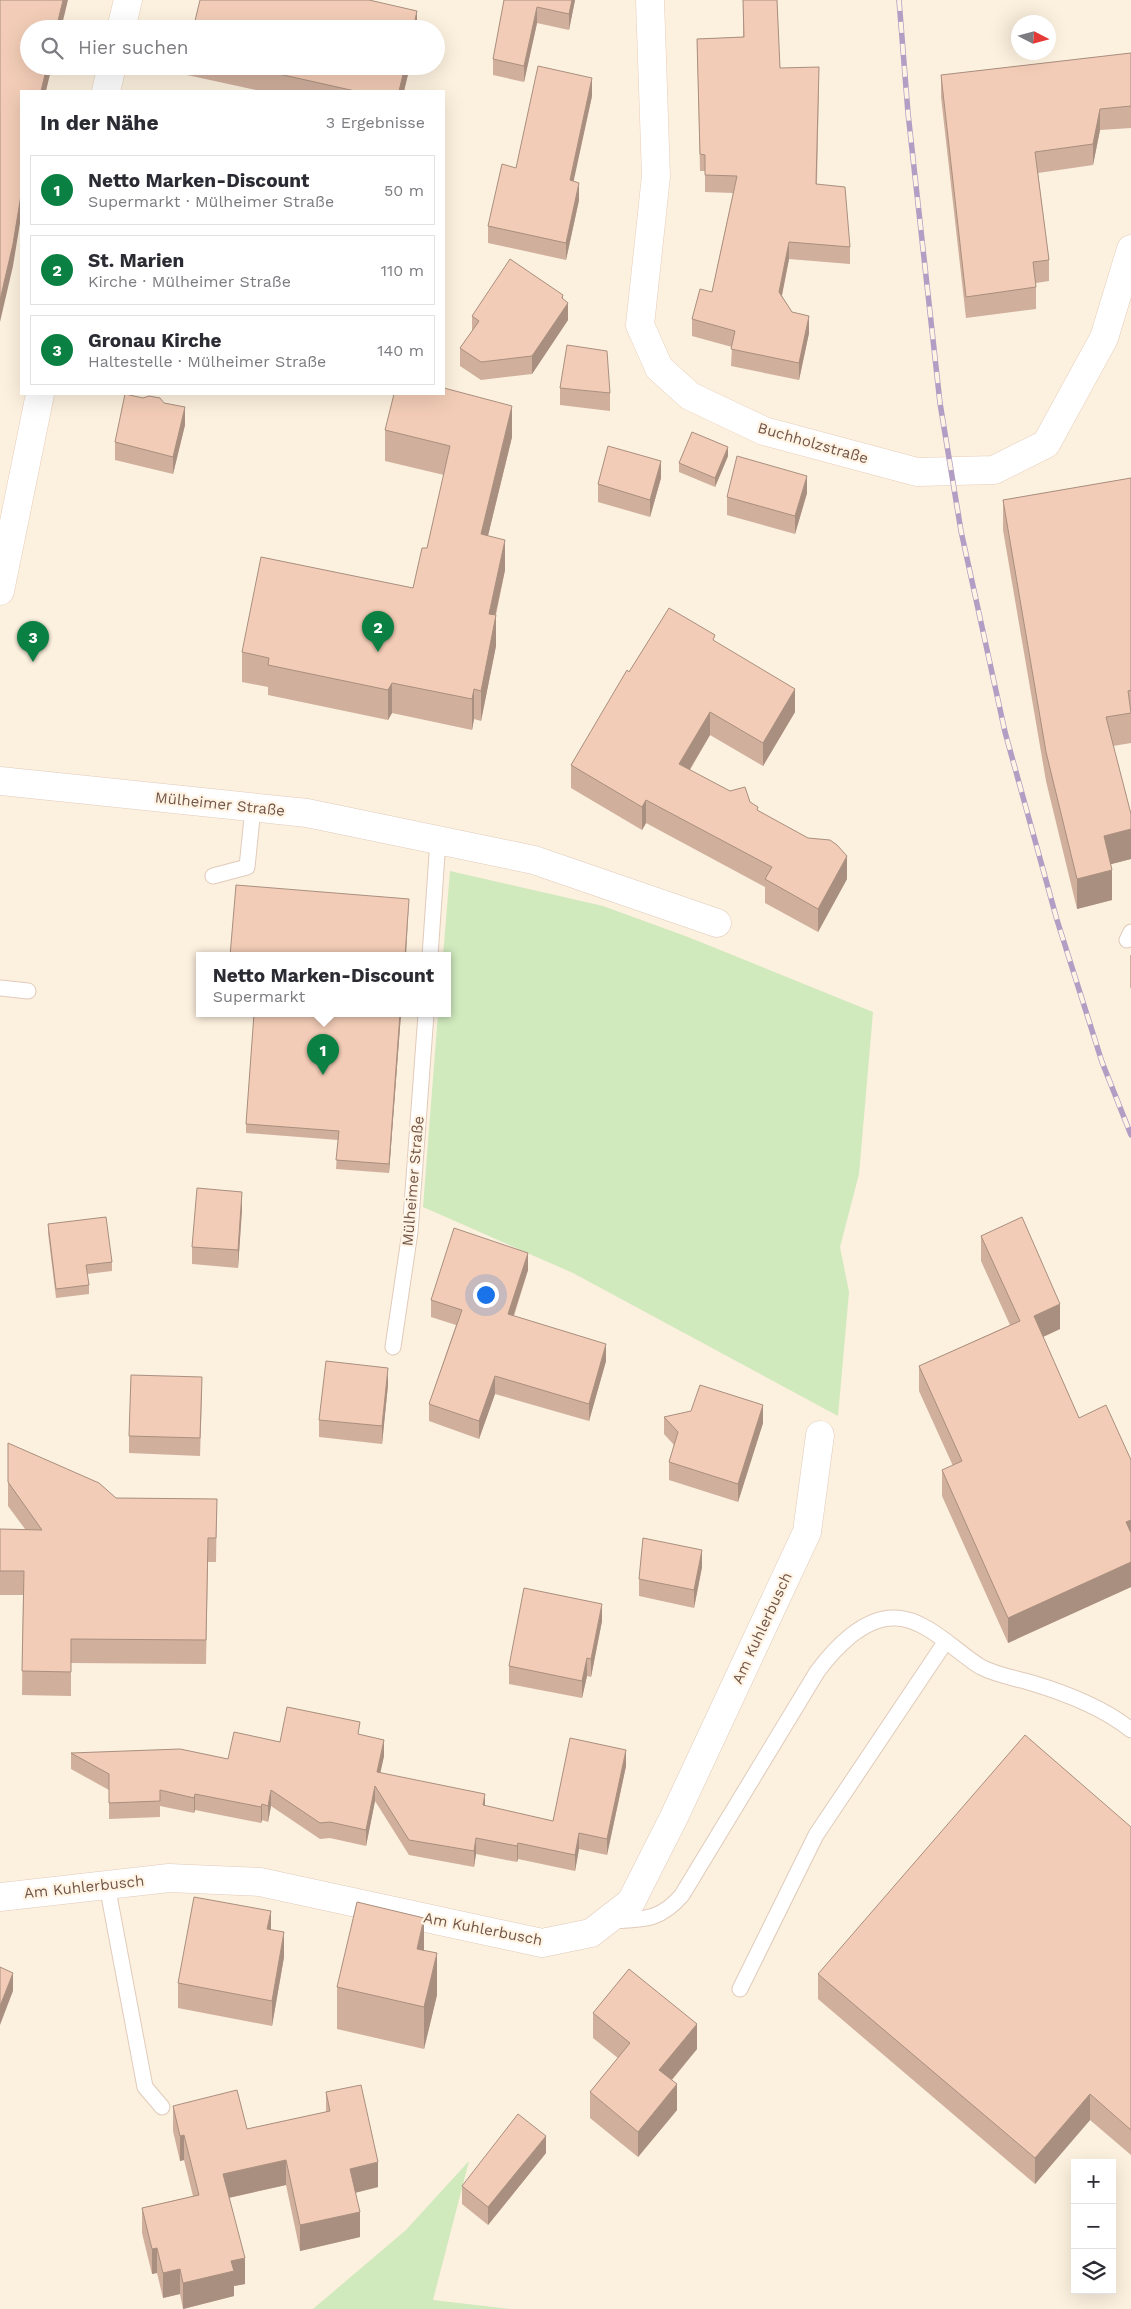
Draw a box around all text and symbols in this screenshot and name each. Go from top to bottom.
north arrow [1011,15,1056,60]
search box [20,20,445,75]
icon: search [38,34,66,62]
text: Hier suchen [78,36,189,59]
text: In der Nähe [40,110,159,135]
text: 3 Ergebnisse [326,113,425,132]
text: Netto Marken-Discount [88,169,309,192]
text: 1 [54,181,60,200]
text: 50 m [384,181,424,200]
text: Supermarkt · Mülheimer Straße [88,192,334,211]
text: St. Marien [88,249,184,272]
text: 2 [52,261,62,280]
text: 110 m [381,261,424,280]
text: Kirche · Mülheimer Straße [88,272,291,291]
text: Gronau Kirche [88,329,221,352]
text: 3 [52,341,62,360]
text: 140 m [377,341,424,360]
text: Haltestelle · Mülheimer Straße [88,352,326,371]
street label: Buchholzstraße [756,419,870,467]
pin: 2 [362,611,394,652]
pin: 3 [17,621,49,662]
street label: Mülheimer Straße [154,788,286,820]
popup [196,952,451,1017]
text: Netto Marken-Discount [213,964,434,987]
text: Supermarkt [213,987,305,1006]
pin: 1 [307,1034,339,1075]
street label: Mülheimer Straße [398,1115,428,1247]
your location [473,1282,499,1308]
street label: Am Kuhlerbusch [728,1569,796,1687]
street label: Am Kuhlerbusch [23,1872,145,1902]
street label: Am Kuhlerbusch [422,1909,544,1949]
map controls [1071,2159,1116,2294]
button: + [1071,2159,1116,2204]
button: − [1071,2204,1116,2249]
button: layers [1071,2249,1116,2294]

